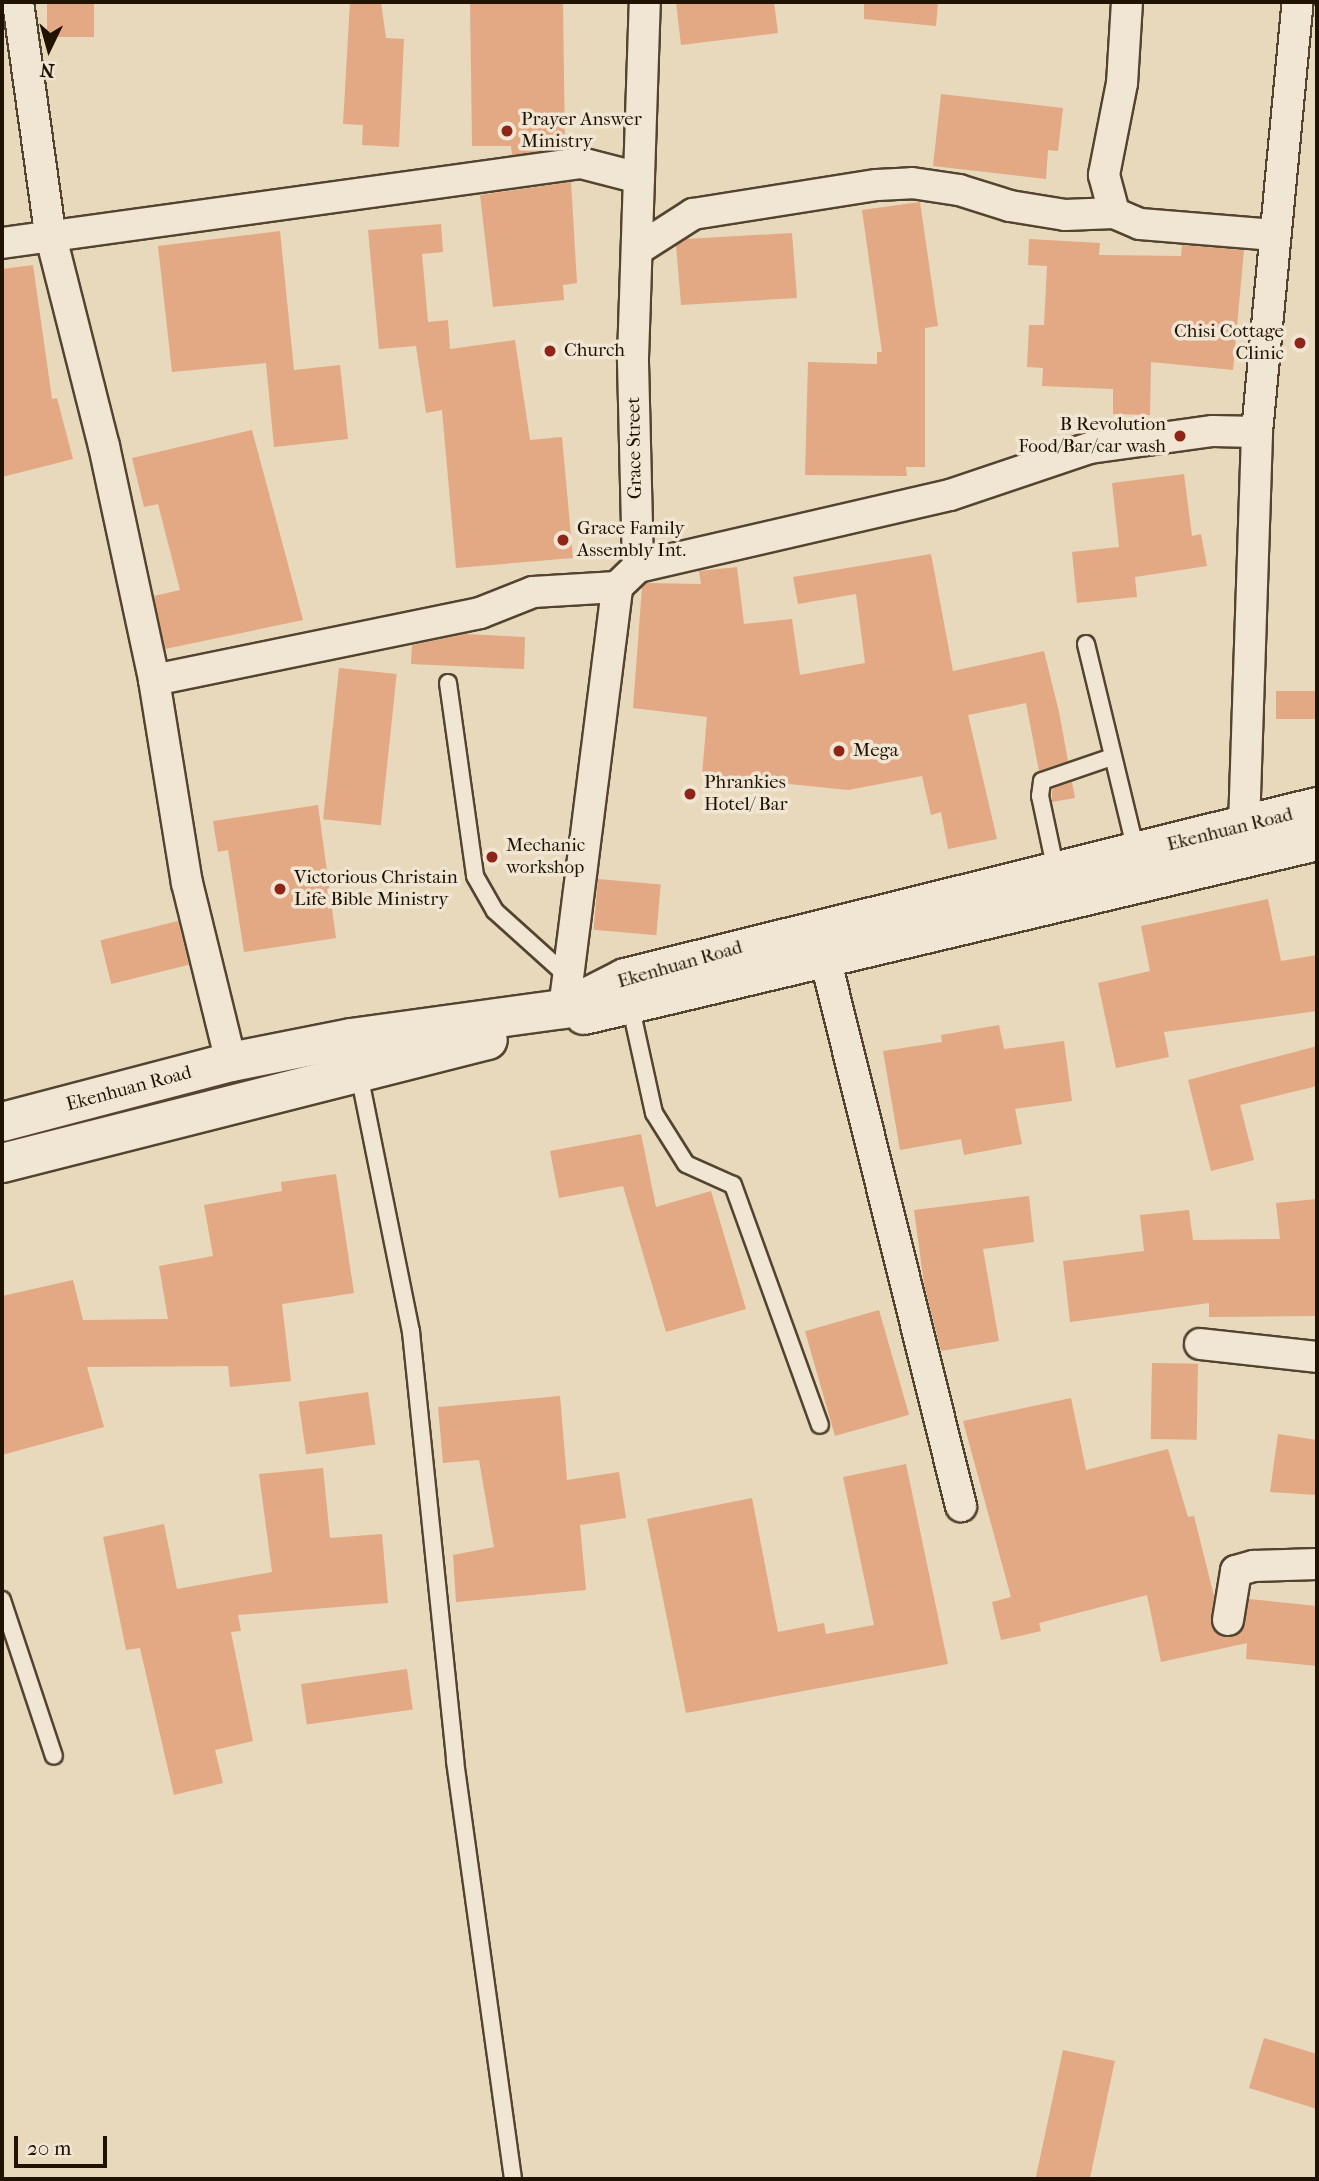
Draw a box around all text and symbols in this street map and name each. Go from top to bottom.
north arrow [14,14,84,84]
text: N [39,58,55,82]
place label: Prayer Answer Ministry [521,109,642,153]
marker: Prayer Answer Ministry [499,123,515,139]
place label: Chisi Cottage Clinic [1174,321,1284,365]
marker: Chisi Cottage Clinic [1290,333,1310,353]
place label: Church [564,340,625,362]
marker: Church [542,343,558,359]
street label: Grace Street [623,397,647,499]
place label: B Revolution Food/Bar/car wash [1018,414,1166,458]
marker: B Revolution Food/Bar/car wash [1172,428,1188,444]
place label: Grace Family Assembly Int. [577,518,686,562]
marker: Grace Family Assembly Int. [555,532,571,548]
place label: Mega [853,740,898,762]
marker: Mega [831,743,847,759]
place label: Phrankies Hotel/ Bar [704,772,788,816]
marker: Phrankies Hotel/ Bar [682,786,698,802]
street label: Ekenhuan Road [1165,803,1295,857]
place label: Mechanic workshop [506,835,585,879]
marker: Mechanic workshop [484,849,500,865]
place label: Victorious Christain Life Bible Ministry [294,867,458,911]
marker: Victorious Christain Life Bible Ministry [272,881,288,897]
street label: Ekenhuan Road [615,936,745,994]
street label: Ekenhuan Road [64,1061,194,1117]
scale bar [18,2122,110,2166]
text: 20 m [27,2136,71,2160]

